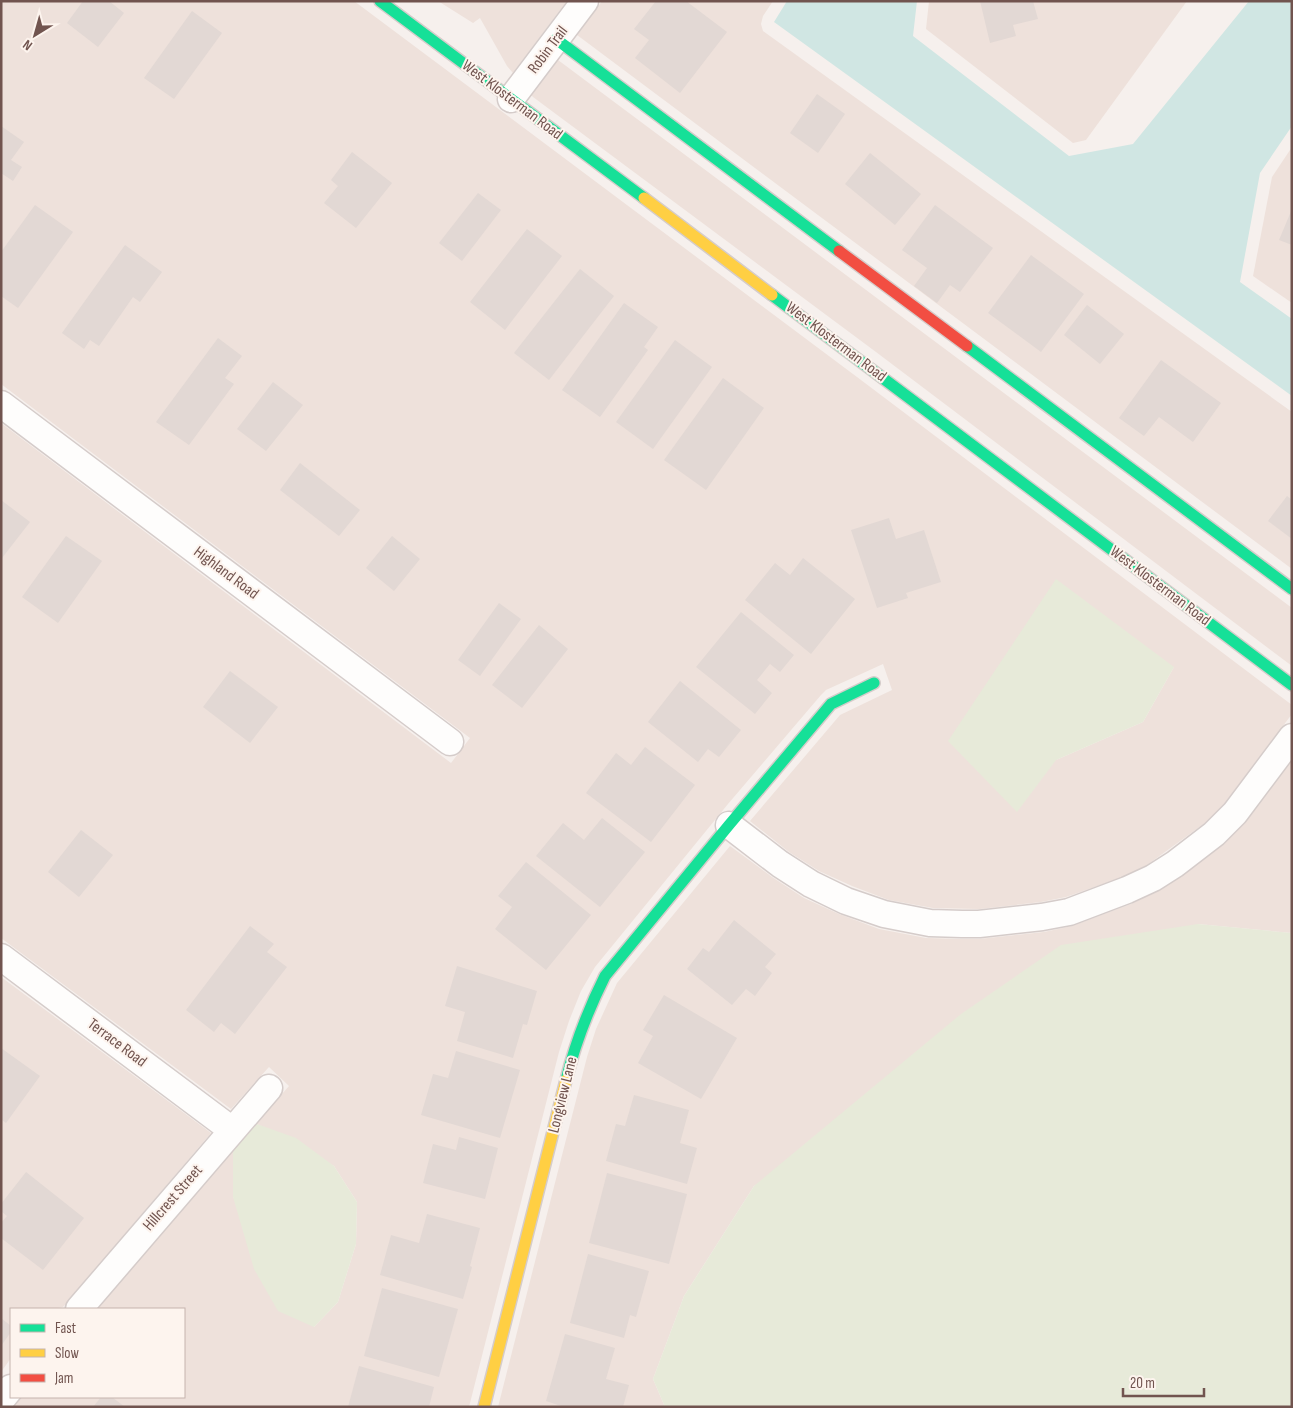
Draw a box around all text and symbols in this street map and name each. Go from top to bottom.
north arrow [10,10,60,60]
street label: Robin Trail [524,22,572,78]
text: N [19,36,36,54]
street label: West Klosterman Road [458,56,566,144]
street label: West Klosterman Road [782,298,890,386]
street label: Highland Road [190,542,262,604]
street label: West Klosterman Road [1106,542,1214,630]
street label: Terrace Road [84,1015,150,1071]
street label: Longview Lane [544,1055,582,1135]
street label: Hillcrest Street [139,1161,207,1235]
legend [10,1308,185,1398]
text: Fast [55,1319,77,1338]
text: Slow [55,1344,79,1363]
scale bar [1123,1366,1204,1398]
text: Jam [54,1369,73,1388]
text: 20 m [1130,1374,1155,1393]

